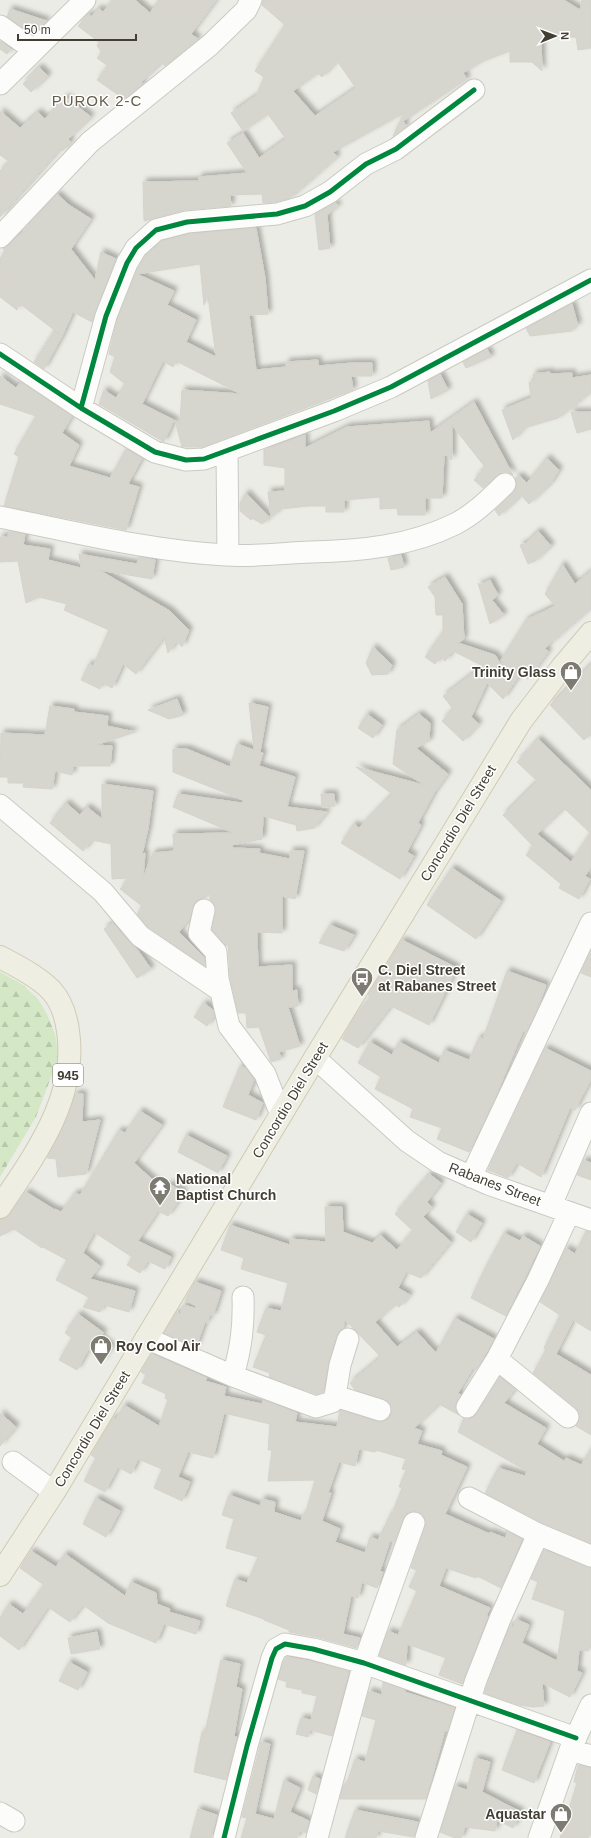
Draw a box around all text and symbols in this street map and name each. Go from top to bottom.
scale bar [18,16,136,42]
north arrow [535,16,575,56]
text: 50 m [24,23,51,37]
text: N [559,32,571,40]
district label: PUROK 2-C [52,92,142,109]
shop icon: Trinity Glass [558,659,584,692]
place label: Trinity Glass [472,664,556,680]
street label: Concordio Diel Street [417,762,499,884]
place label: C. Diel Street at Rabanes Street [378,962,497,994]
bus stop icon: C. Diel Street at Rabanes Street [349,965,375,998]
street label: Concordio Diel Street [249,1039,331,1161]
road number: 945 [53,1064,83,1086]
street label: Rabanes Street [447,1159,543,1209]
place label: National Baptist Church [176,1171,276,1203]
temple icon: National Baptist Church [147,1174,173,1207]
shop icon: Roy Cool Air [88,1333,114,1366]
place label: Roy Cool Air [116,1338,201,1354]
street label: Concordio Diel Street [51,1368,133,1490]
shop icon: Aquastar [548,1801,574,1834]
place label: Aquastar [485,1806,547,1822]

